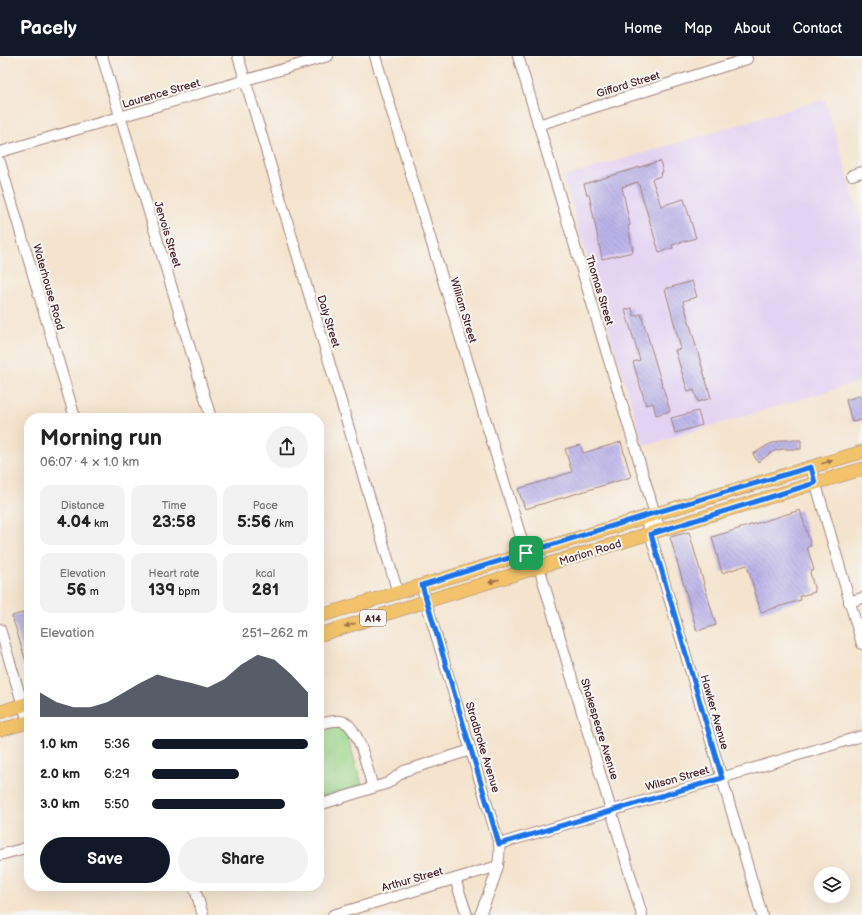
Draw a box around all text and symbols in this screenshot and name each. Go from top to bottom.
text: Pacely [20,17,77,40]
text: Home [624,20,662,37]
text: Map [684,20,712,37]
text: About [734,20,771,37]
text: Contact [793,20,842,37]
street label: Gifford Street [595,68,662,100]
street label: Laurence Street [121,76,202,111]
street label: Jervois Street [151,200,184,269]
street label: Waterhouse Road [30,243,67,332]
street label: Thomas Street [583,254,616,327]
street label: William Street [447,276,480,345]
street label: Daly Street [314,294,343,349]
text: Morning run [40,425,162,452]
button: share [266,426,308,468]
text: 06:07 · 4 × 1.0 km [40,454,139,470]
one-way arrow [821,459,833,465]
text: Distance [61,499,105,512]
text: Time [162,499,186,512]
text: Pace [253,499,278,512]
text: 4.04 [57,512,91,532]
text: 23:58 [152,512,196,532]
text: 5:56 [237,512,271,532]
text: km [91,517,109,530]
text: /km [271,517,294,530]
pin [509,536,543,570]
street label: Marion Road [558,537,623,568]
icon: arrive [515,542,537,564]
text: Elevation [60,567,106,580]
text: Heart rate [149,567,199,580]
text: kcal [255,567,275,580]
one-way arrow [487,578,499,584]
text: 56 [67,580,87,600]
text: 139 [148,580,175,600]
text: 281 [252,580,279,600]
text: m [87,585,99,598]
text: bpm [175,585,200,598]
road number: A14 [360,610,386,626]
one-way arrow [343,622,355,628]
text: Elevation [40,625,94,641]
text: 251–262 m [242,625,308,641]
street label: Hawker Avenue [698,673,732,752]
street label: Shakespeare Avenue [578,677,621,782]
street label: Stradbroke Avenue [463,700,503,794]
text: 1.0 km [40,736,78,752]
text: 5:36 [104,736,130,752]
street label: Wilson Street [644,763,711,794]
text: 2.0 km [40,766,80,782]
text: 6:29 [104,766,130,782]
text: 3.0 km [40,796,80,812]
text: 5:50 [104,796,129,812]
button: Save [40,837,170,883]
button: Share [178,837,308,883]
street label: Arthur Street [380,864,445,894]
map controls [814,867,850,903]
button: layers [814,867,850,903]

